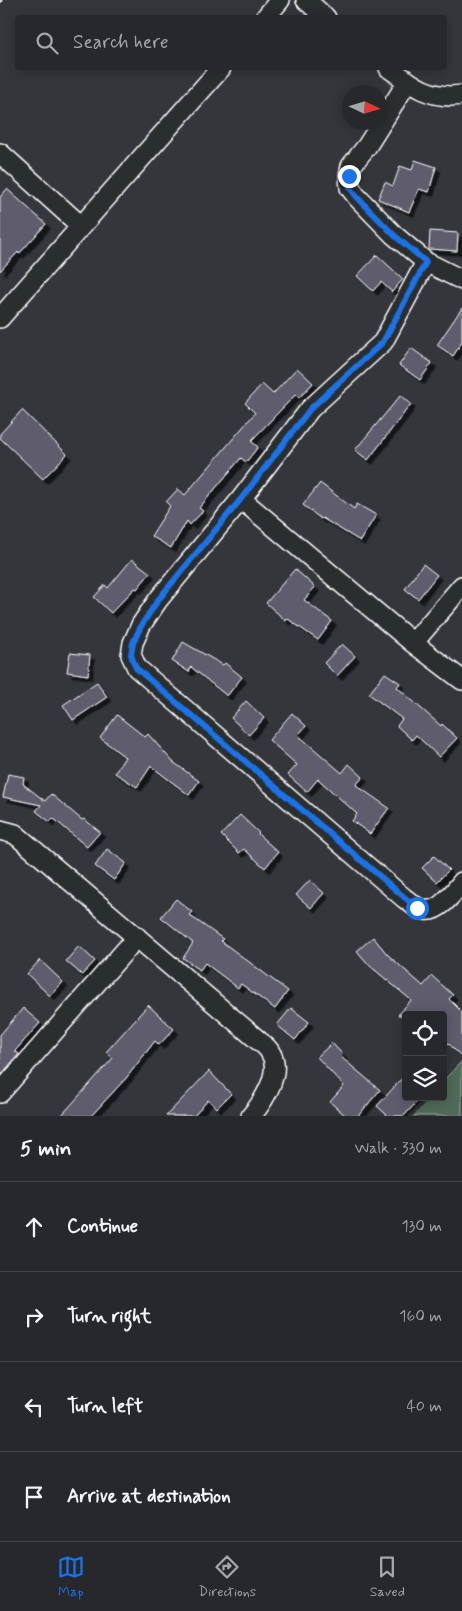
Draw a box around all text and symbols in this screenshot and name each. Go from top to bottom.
search box [15,15,447,70]
icon: search [33,29,61,57]
text: Search here [73,30,169,55]
north arrow [342,85,387,130]
route end [338,165,361,188]
route start [406,897,429,920]
map controls [402,1011,447,1101]
button: locate [402,1011,447,1056]
button: layers [402,1056,447,1101]
text: 5 min [20,1135,72,1163]
text: Walk · 330 m [354,1138,442,1159]
icon: ahead [20,1213,48,1241]
text: Continue [67,1214,138,1239]
text: 130 m [401,1216,442,1237]
icon: right [20,1303,48,1331]
text: Turn right [67,1304,151,1329]
text: 160 m [399,1306,442,1327]
icon: left [20,1393,48,1421]
text: Turn left [67,1394,143,1419]
text: 40 m [406,1396,442,1417]
icon: arrive [20,1483,48,1511]
text: Arrive at destination [67,1484,231,1509]
tab: Map [57,1553,85,1601]
tab: Directions [199,1553,256,1601]
tab: Saved [370,1553,405,1601]

